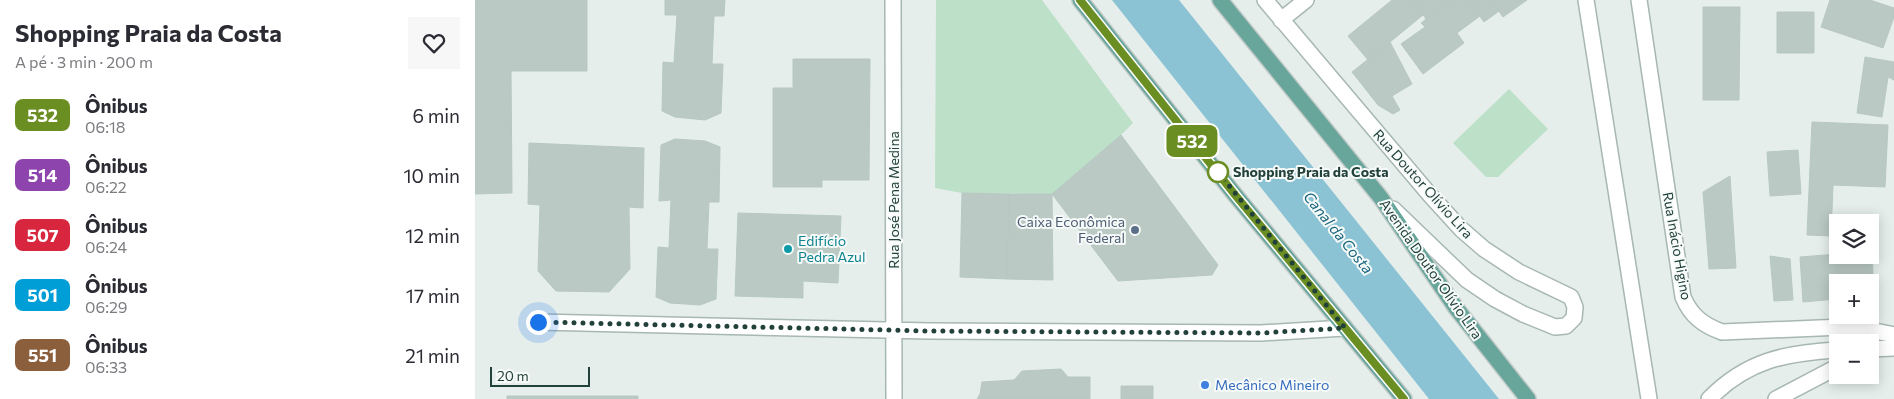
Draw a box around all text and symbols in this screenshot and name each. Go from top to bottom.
button: heart [408,17,460,69]
text: Shopping Praia da Costa [15,18,282,47]
text: A pé · 3 min · 200 m [15,52,153,71]
text: Ônibus [85,94,148,117]
text: 532 [27,104,58,126]
text: 6 min [412,104,460,127]
text: 06:18 [85,117,125,136]
line badge: 532 [1163,125,1221,157]
street label: Rua Doutor Olívio Lira [1370,126,1477,242]
text: 532 [1176,130,1208,152]
street label: Rua José Pena Medina [885,131,902,269]
text: Ônibus [85,154,148,177]
marker: Shopping Praia da Costa [1207,161,1229,183]
place label: Shopping Praia da Costa [1233,163,1389,180]
text: 514 [28,164,57,186]
text: 10 min [403,164,460,187]
text: 06:22 [85,177,127,196]
water label: Canal da Costa [1300,188,1377,277]
street label: Rua Inácio Higino [1660,190,1695,301]
street label: Avenida Doutor Olívio Lira [1377,196,1486,342]
place label: Caixa Econômica Federal [1017,213,1125,246]
text: Ônibus [85,214,148,237]
map controls [1829,214,1879,384]
button: layers [1829,214,1879,264]
text: 507 [26,224,59,246]
text: 12 min [405,224,460,247]
marker: Caixa Econômica Federal [1129,224,1141,236]
place label: Edifício Pedra Azul [798,232,865,265]
text: 06:24 [85,237,127,256]
marker: Edifício Pedra Azul [782,243,794,255]
text: Ônibus [85,274,148,297]
button: + [1829,274,1879,324]
text: 501 [27,284,58,306]
text: 17 min [406,284,460,307]
text: 06:29 [85,297,127,316]
your location [526,310,551,335]
text: Ônibus [85,334,148,357]
button: − [1829,334,1879,384]
text: 551 [28,344,57,366]
text: 21 min [405,344,460,367]
text: 06:33 [85,357,127,376]
scale bar [490,364,590,387]
text: 20 m [497,367,529,384]
place label: Mecânico Mineiro [1215,376,1329,393]
marker: Mecânico Mineiro [1199,379,1211,391]

